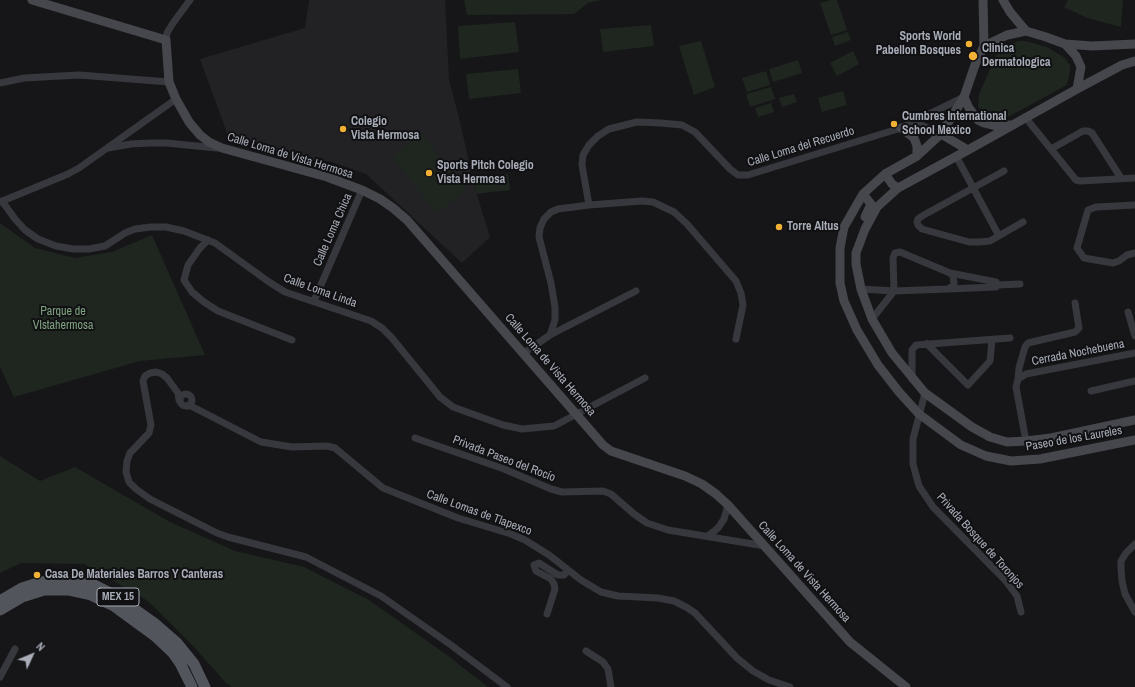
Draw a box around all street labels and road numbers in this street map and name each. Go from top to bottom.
street label: Calle Loma del Recuerdo [746,124,856,170]
street label: Calle Loma de Vista Hermosa [225,130,355,182]
street label: Calle Loma Chica [311,191,355,269]
street label: Calle Loma Linda [281,271,359,311]
street label: Calle Loma de Vista Hermosa [502,311,598,419]
street label: Cerrada Nochebuena [1030,337,1126,369]
street label: Paseo de los Laureles [1025,423,1123,455]
street label: Privada Paseo del Rocío [451,433,557,485]
street label: Calle Lomas de Tlapexco [424,487,534,539]
street label: Privada Bosque de Toronjos [933,490,1027,592]
street label: Calle Loma de Vista Hermosa [755,518,853,626]
road number: MEX 15 [97,588,139,606]

